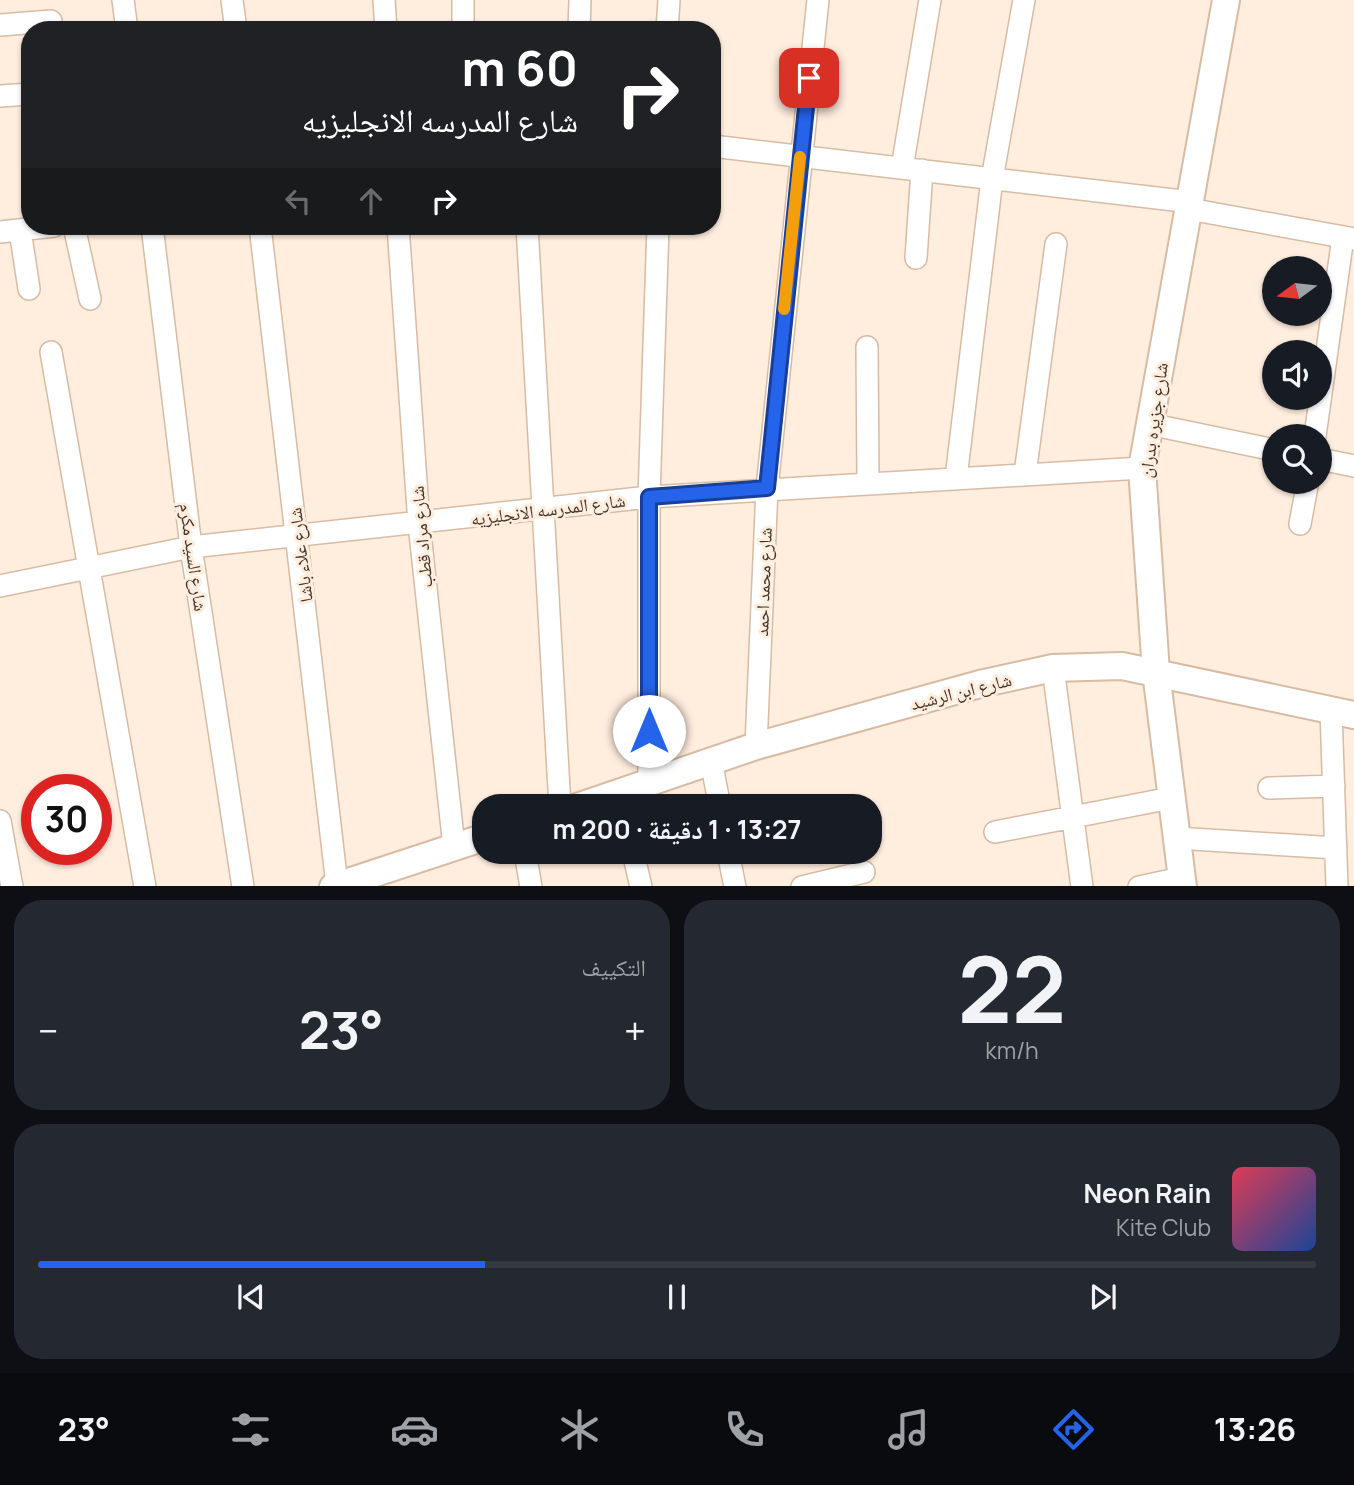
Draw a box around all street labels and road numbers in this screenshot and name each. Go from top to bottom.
street label: شارع جزيره بدران [1133,361,1173,479]
street label: شارع مراد قطب [405,485,437,589]
street label: شارع المدرسه الانجليزيه [469,488,627,530]
street label: شارع السيد مكرم [174,501,213,613]
street label: شارع علاء باشا [282,506,318,604]
street label: شارع محمد احمد [749,527,777,637]
street label: شارع ابن الرشيد [908,667,1014,715]

